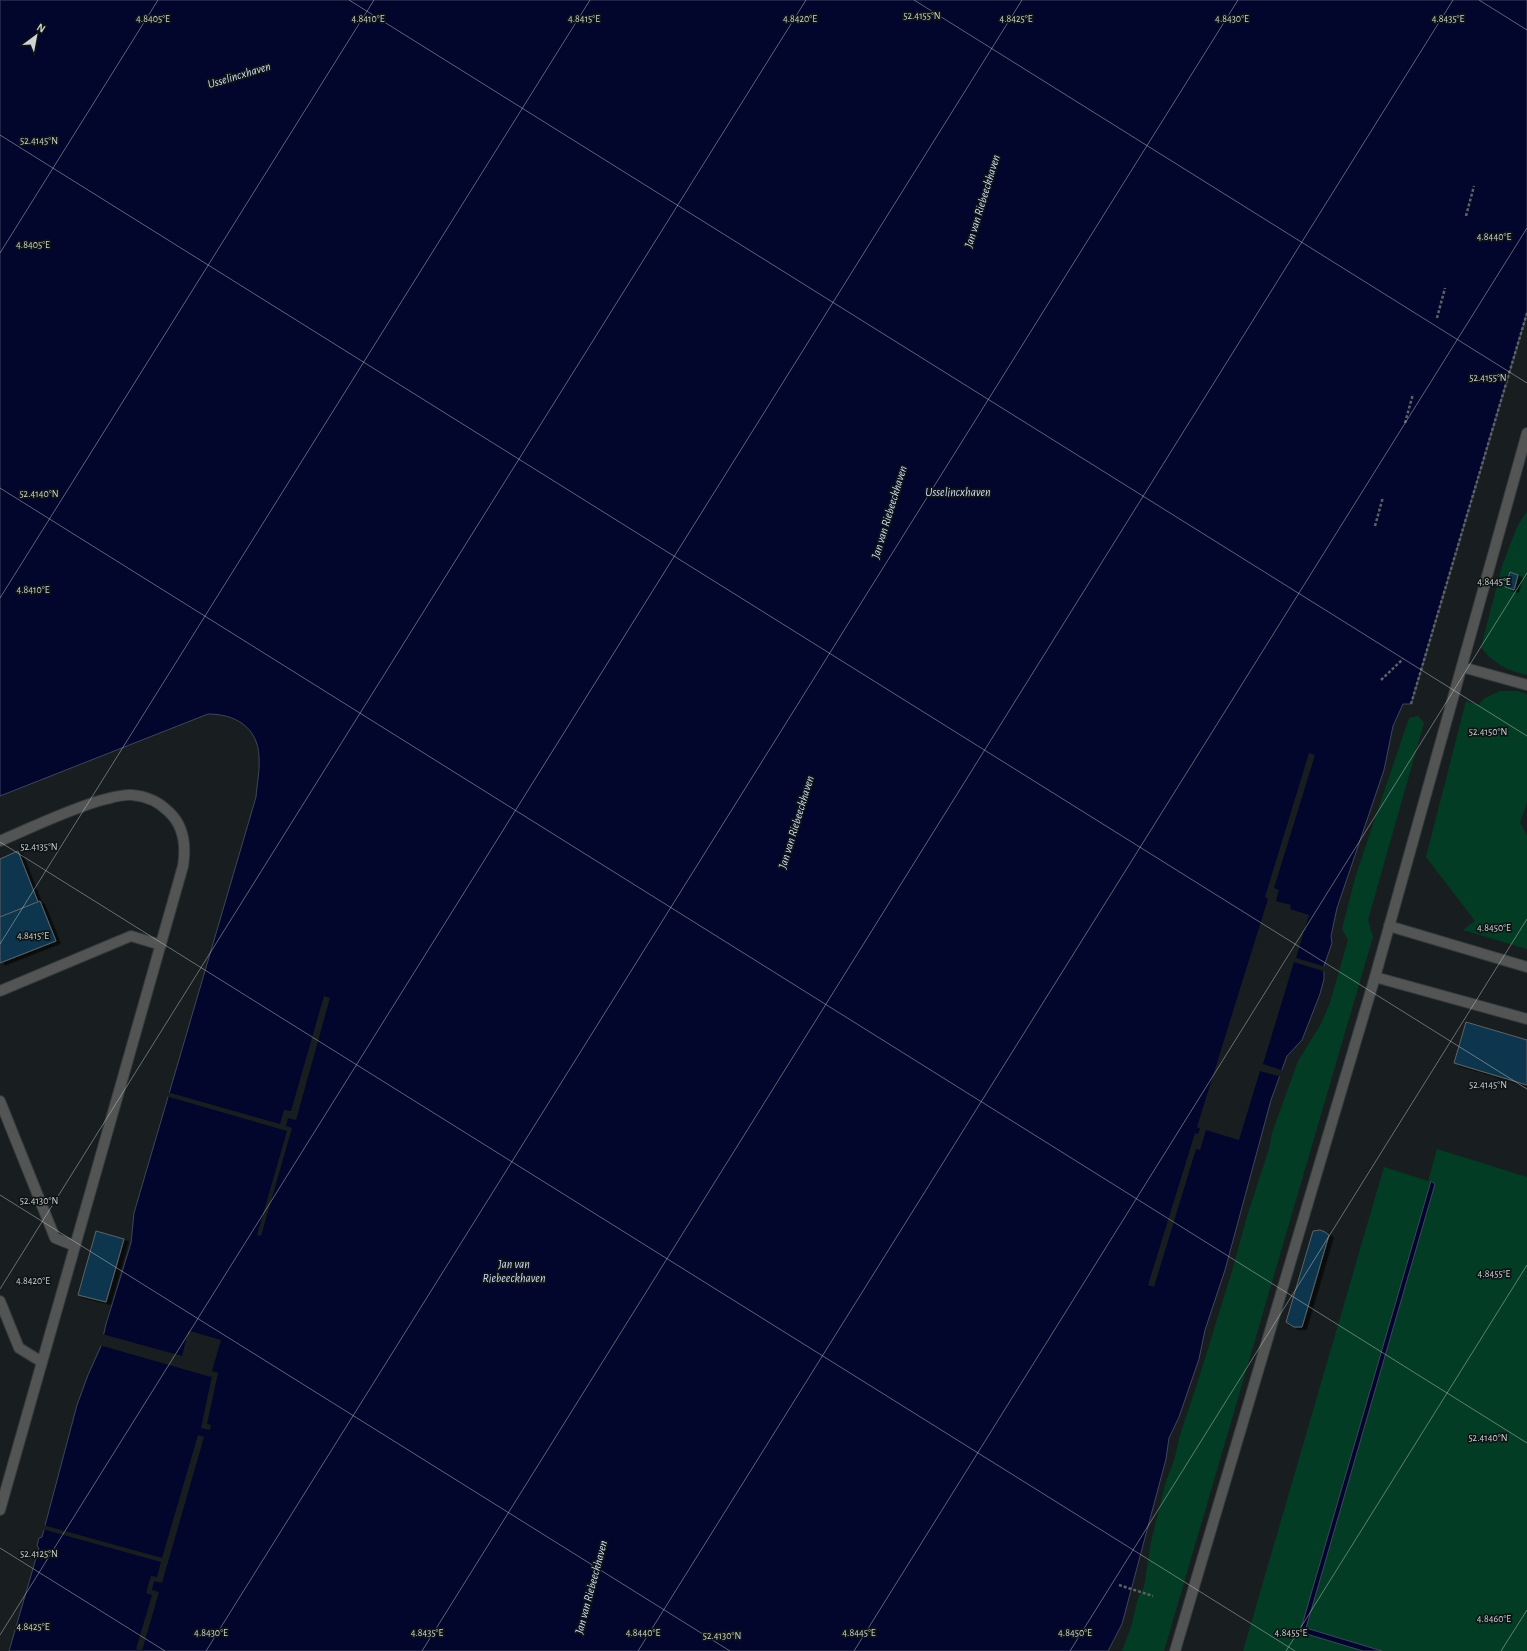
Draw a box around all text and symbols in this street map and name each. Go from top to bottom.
text: 52.4155°N [903,11,941,21]
text: 4.8405°E [136,14,170,24]
text: 4.8410°E [351,14,385,24]
text: 4.8415°E [568,14,600,24]
text: 4.8420°E [783,14,817,24]
text: 4.8425°E [999,14,1033,24]
text: 4.8430°E [1215,14,1249,24]
text: 4.8435°E [1432,14,1465,24]
north arrow [16,16,56,56]
text: N [35,21,47,35]
water label: Usselincxhaven [206,60,272,90]
text: 52.4145°N [20,136,58,146]
water label: Jan van Riebeeckhaven [962,153,1002,250]
text: 4.8440°E [1477,232,1511,242]
text: 4.8405°E [16,240,50,250]
text: 52.4155°N [1469,373,1507,383]
water label: Jan van Riebeeckhaven [869,464,909,561]
water label: Usselincxhaven [925,486,991,498]
text: 52.4140°N [19,489,59,499]
text: 4.8445°E [1477,577,1511,587]
text: 4.8410°E [16,585,50,595]
text: 52.4150°N [1469,727,1507,737]
water label: Jan van Riebeeckhaven [776,774,816,871]
text: 52.4135°N [20,842,58,852]
text: 4.8450°E [1477,923,1511,933]
text: 4.8415°E [17,931,49,941]
text: 52.4145°N [1469,1080,1507,1090]
text: 52.4130°N [20,1196,58,1206]
water label: Jan van Riebeeckhaven [483,1258,545,1284]
text: 4.8455°E [1478,1269,1511,1279]
text: 4.8420°E [16,1276,50,1286]
text: 52.4140°N [1468,1433,1508,1443]
water label: Jan van Riebeeckhaven [572,1539,609,1636]
text: 52.4125°N [20,1549,58,1559]
text: 4.8460°E [1477,1614,1511,1624]
text: 4.8425°E [16,1622,50,1632]
text: 4.8430°E [194,1628,228,1638]
text: 4.8435°E [411,1628,444,1638]
text: 4.8440°E [626,1628,660,1638]
text: 4.8445°E [842,1628,876,1638]
text: 4.8450°E [1058,1628,1092,1638]
text: 4.8455°E [1275,1628,1308,1638]
text: 52.4130°N [703,1631,741,1641]

